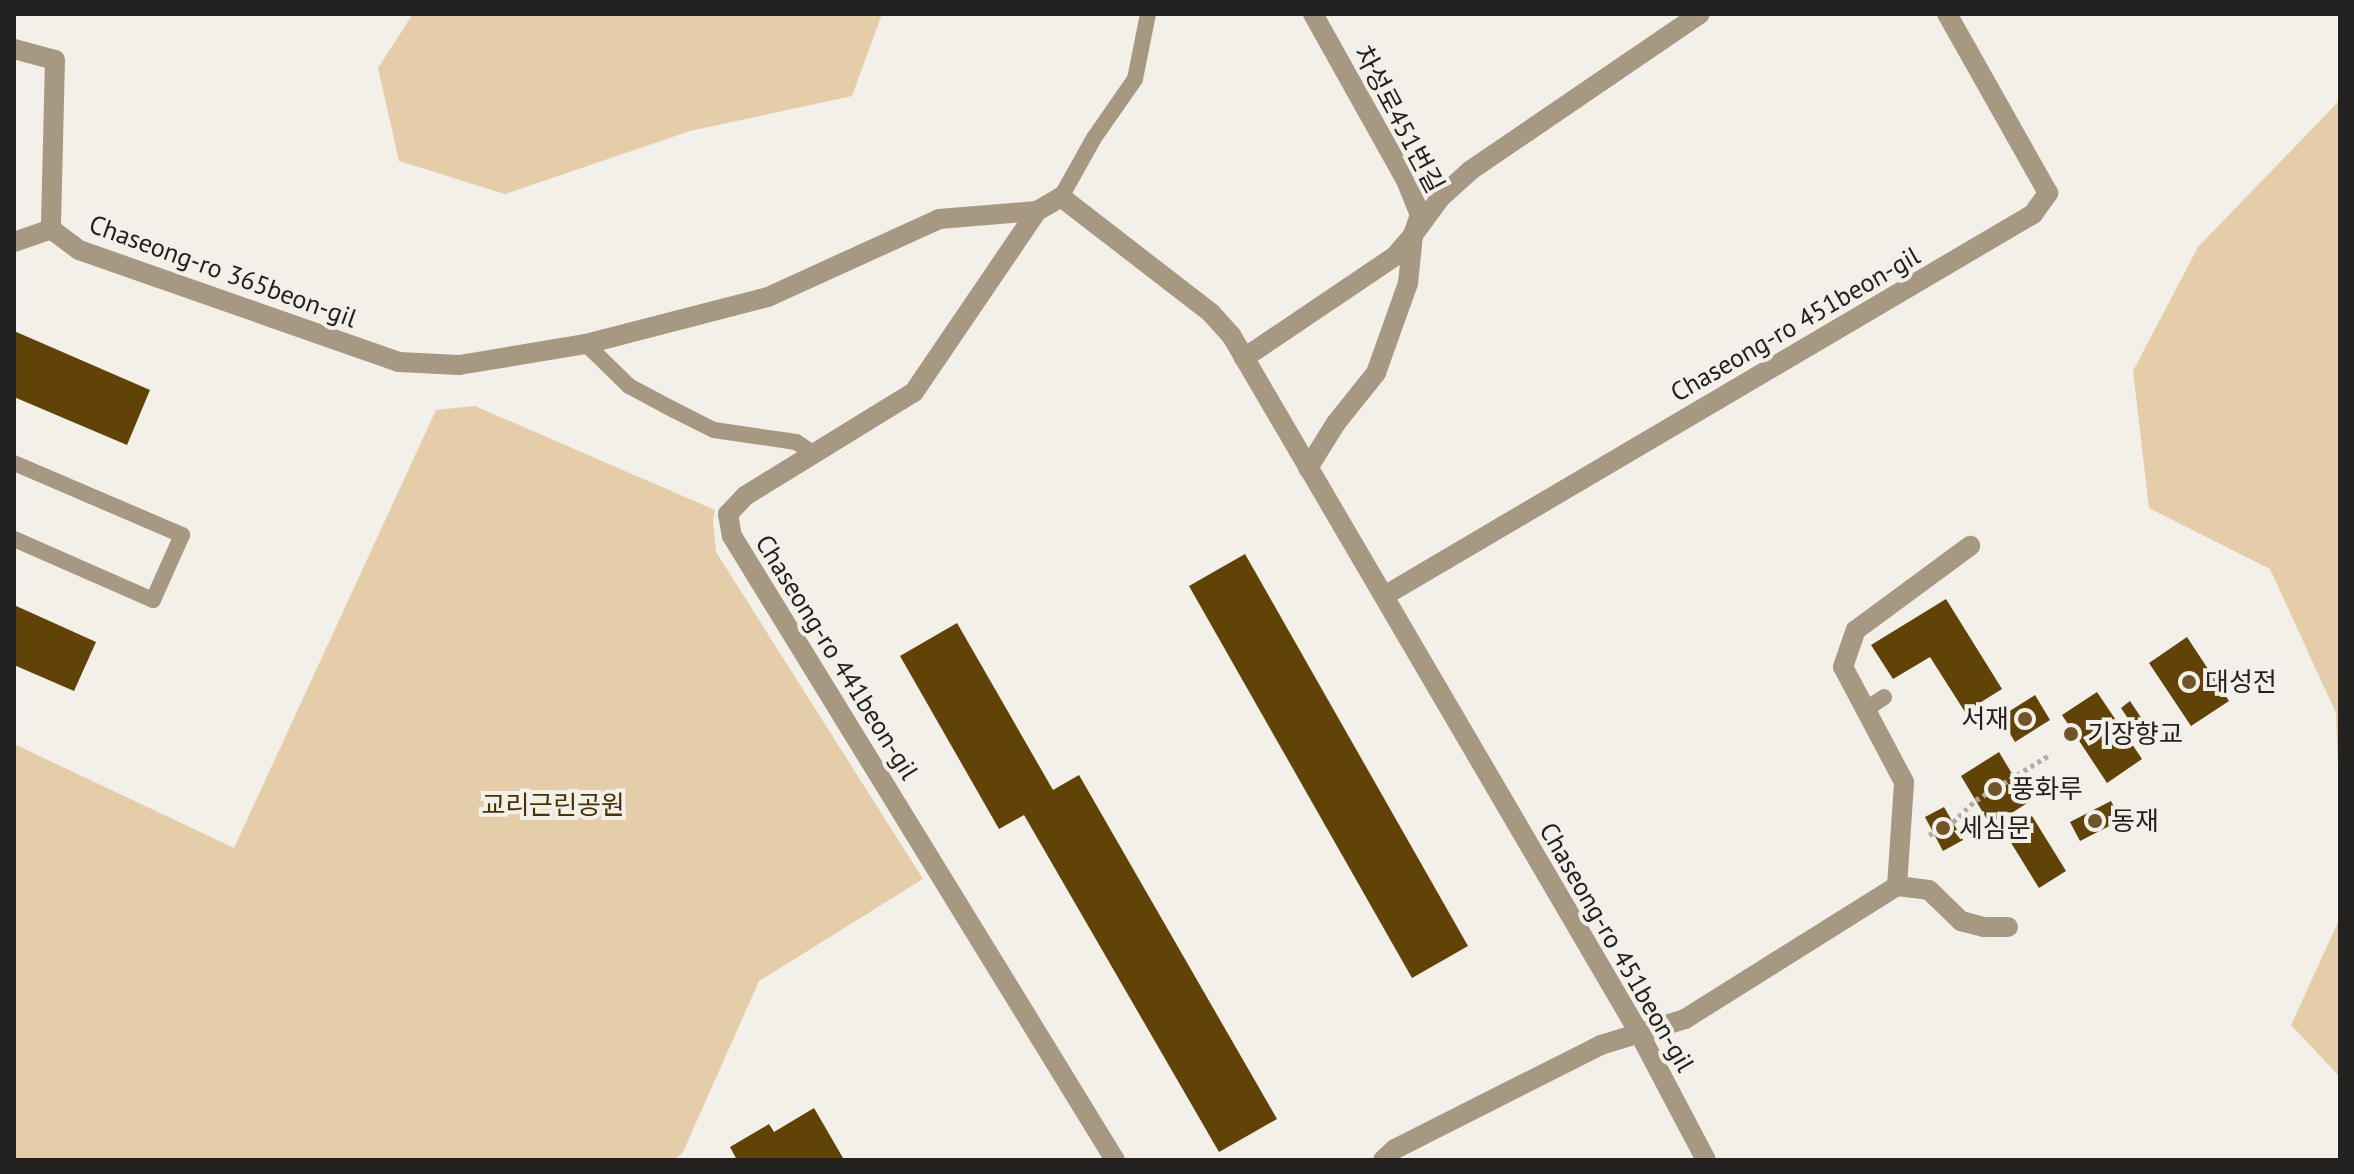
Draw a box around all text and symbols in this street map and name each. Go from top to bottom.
street label: 차성로451번길 [1347,40,1451,198]
street label: Chaseong-ro 365beon-gil [85,208,361,334]
street label: Chaseong-ro 451beon-gil [1665,240,1925,408]
street label: Chaseong-ro 441beon-gil [749,529,925,785]
place label: 대성전 [2205,666,2277,698]
marker: 대성전 [2180,673,2198,691]
place label: 서재 [1961,703,2009,735]
marker: 서재 [2016,710,2034,728]
place label: 기장향교 [2087,718,2183,750]
marker: 기장향교 [2062,725,2080,743]
place label: 풍화루 [2011,773,2083,805]
marker: 풍화루 [1986,780,2004,798]
park label: 교리근린공원 [481,789,625,821]
place label: 동재 [2111,805,2159,837]
place label: 세심문 [1959,812,2031,844]
marker: 동재 [2086,812,2104,830]
street label: Chaseong-ro 451beon-gil [1533,817,1701,1077]
marker: 세심문 [1934,819,1952,837]

